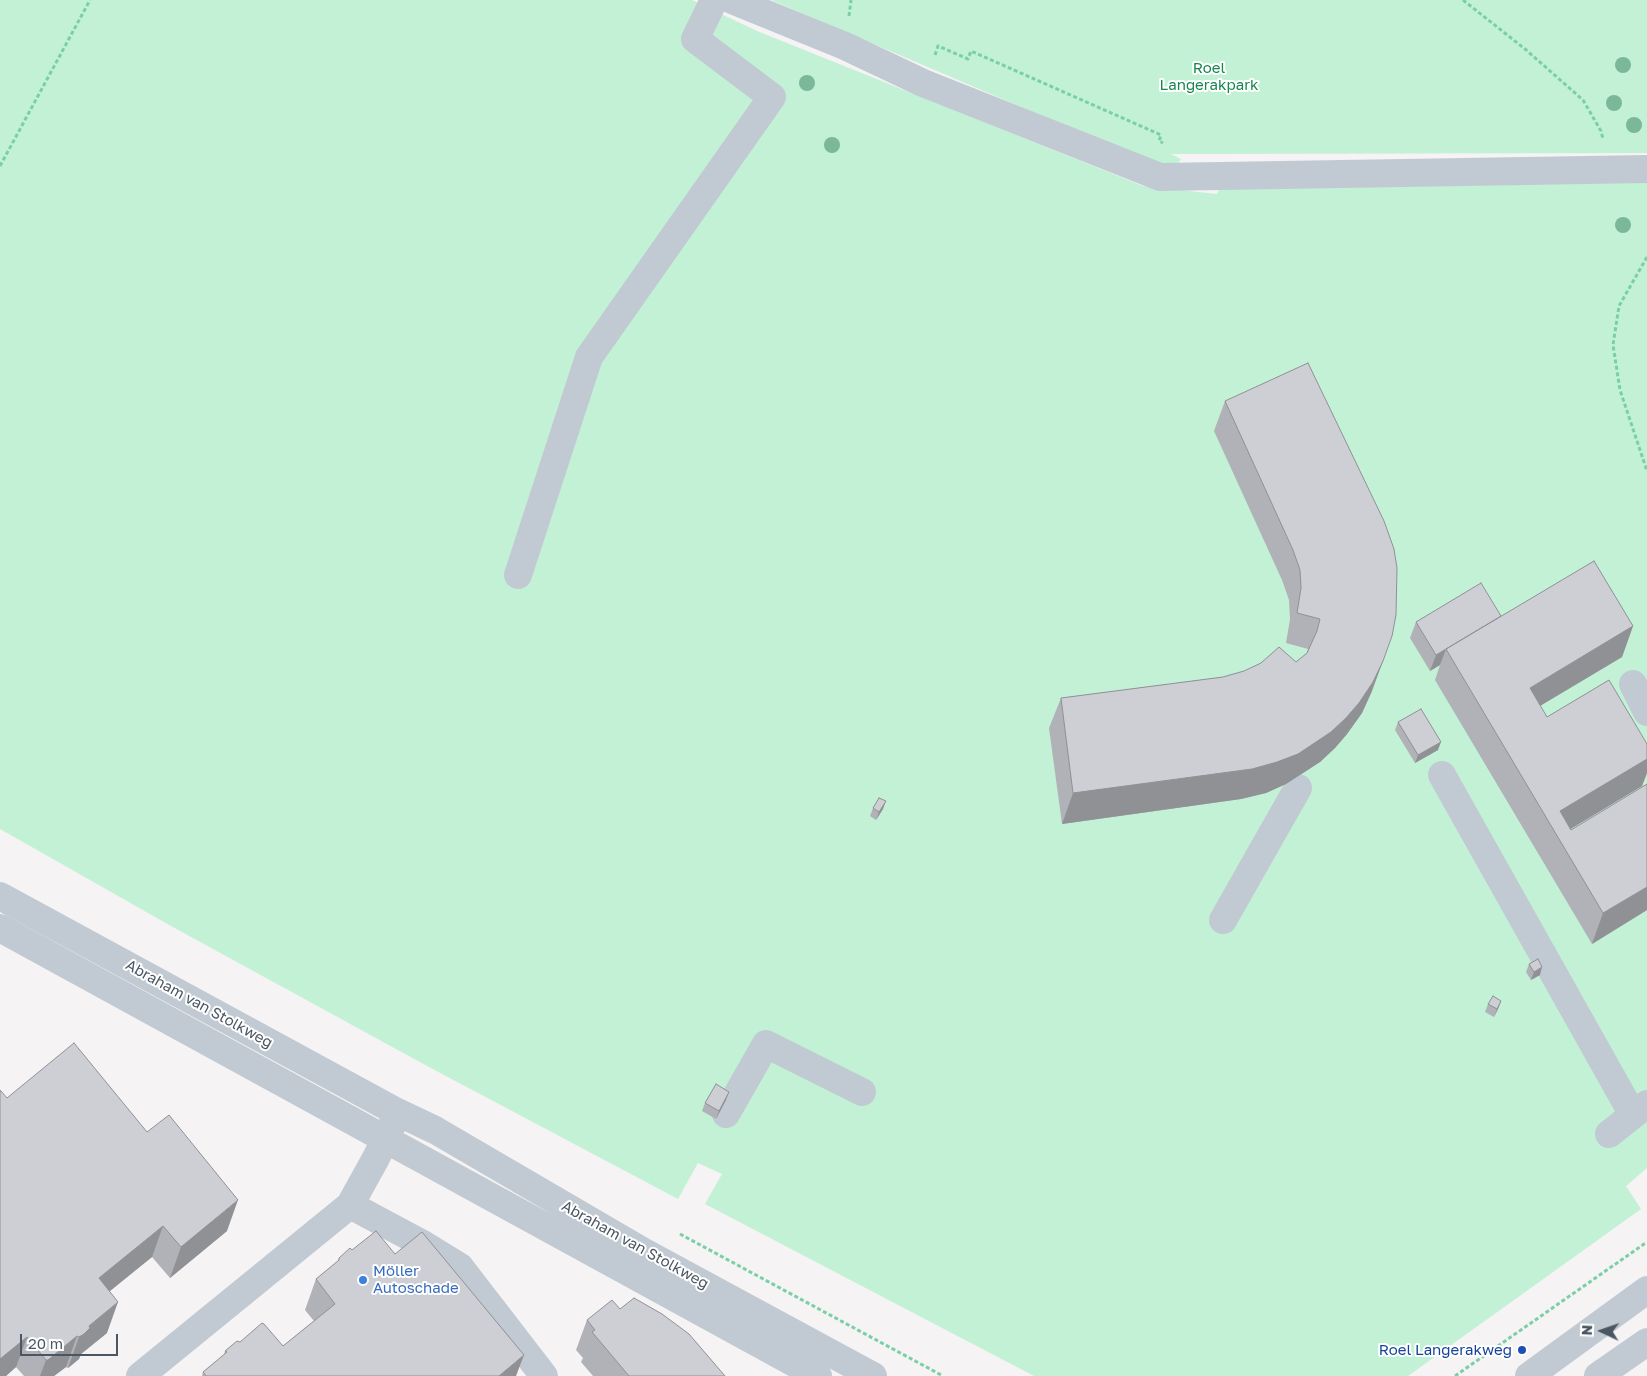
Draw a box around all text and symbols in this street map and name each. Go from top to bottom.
park label: Roel Langerakpark [1160,59,1258,94]
street label: Abraham van Stolkweg [122,956,276,1052]
street label: Abraham van Stolkweg [558,1197,712,1293]
place label: Möller Autoschade [373,1262,459,1297]
marker: Möller Autoschade [357,1274,369,1286]
north arrow [1577,1306,1627,1356]
scale bar [22,1324,120,1356]
text: N [1578,1324,1595,1336]
text: 20 m [28,1334,63,1352]
place label: Roel Langerakweg [1379,1341,1512,1359]
marker: Roel Langerakweg [1516,1344,1528,1356]

